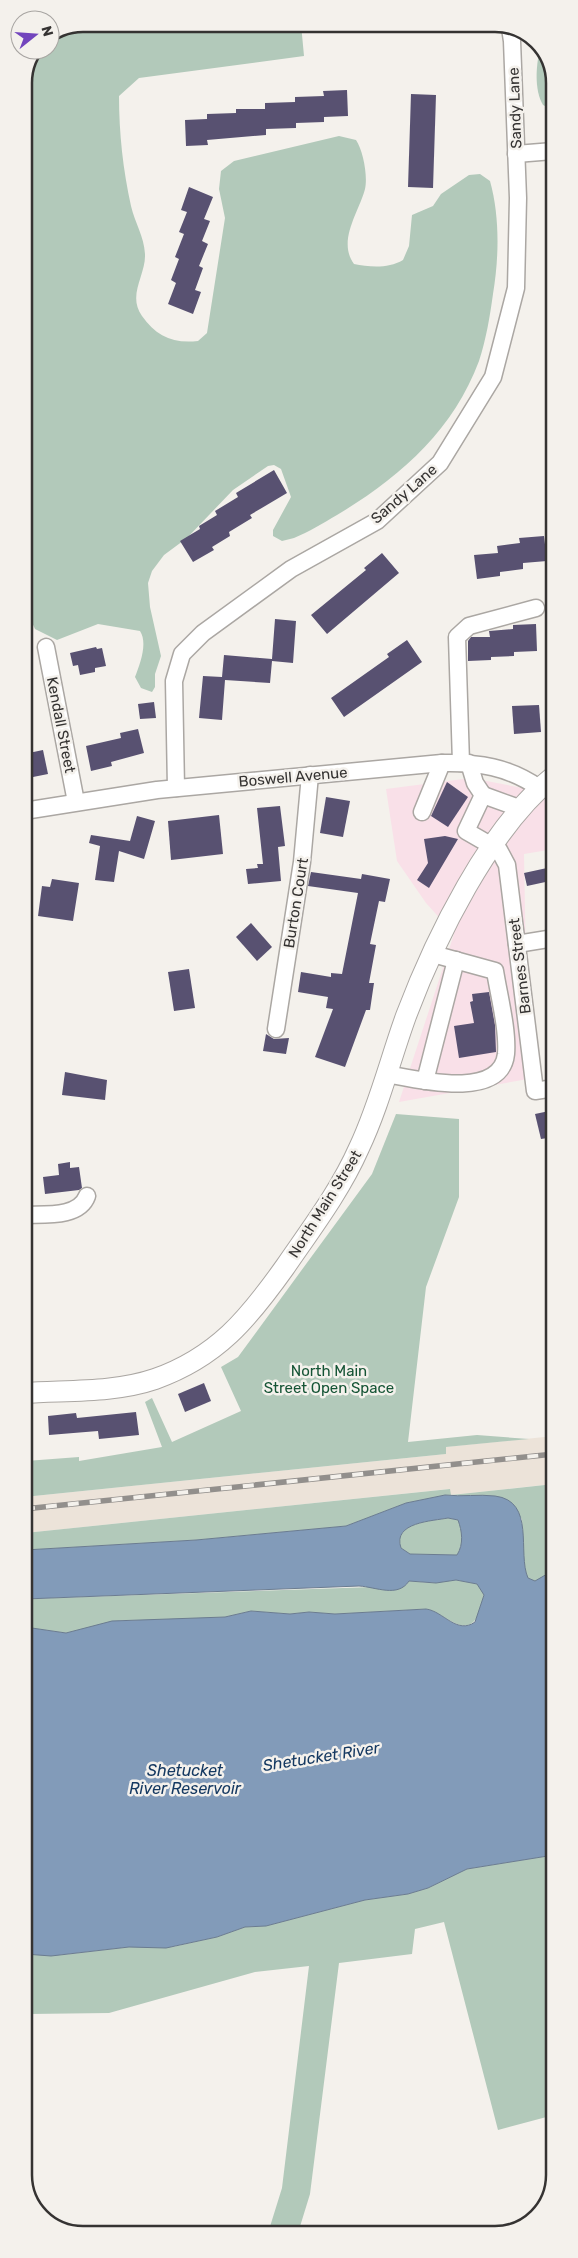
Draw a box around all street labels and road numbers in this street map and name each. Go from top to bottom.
street label: Sandy Lane [505,67,525,149]
street label: Sandy Lane [367,461,441,527]
street label: Kendall Street [43,675,79,775]
street label: Boswell Avenue [238,763,348,791]
street label: Burton Court [280,856,312,949]
street label: Barnes Street [505,917,535,1015]
street label: North Main Street [285,1147,365,1261]

